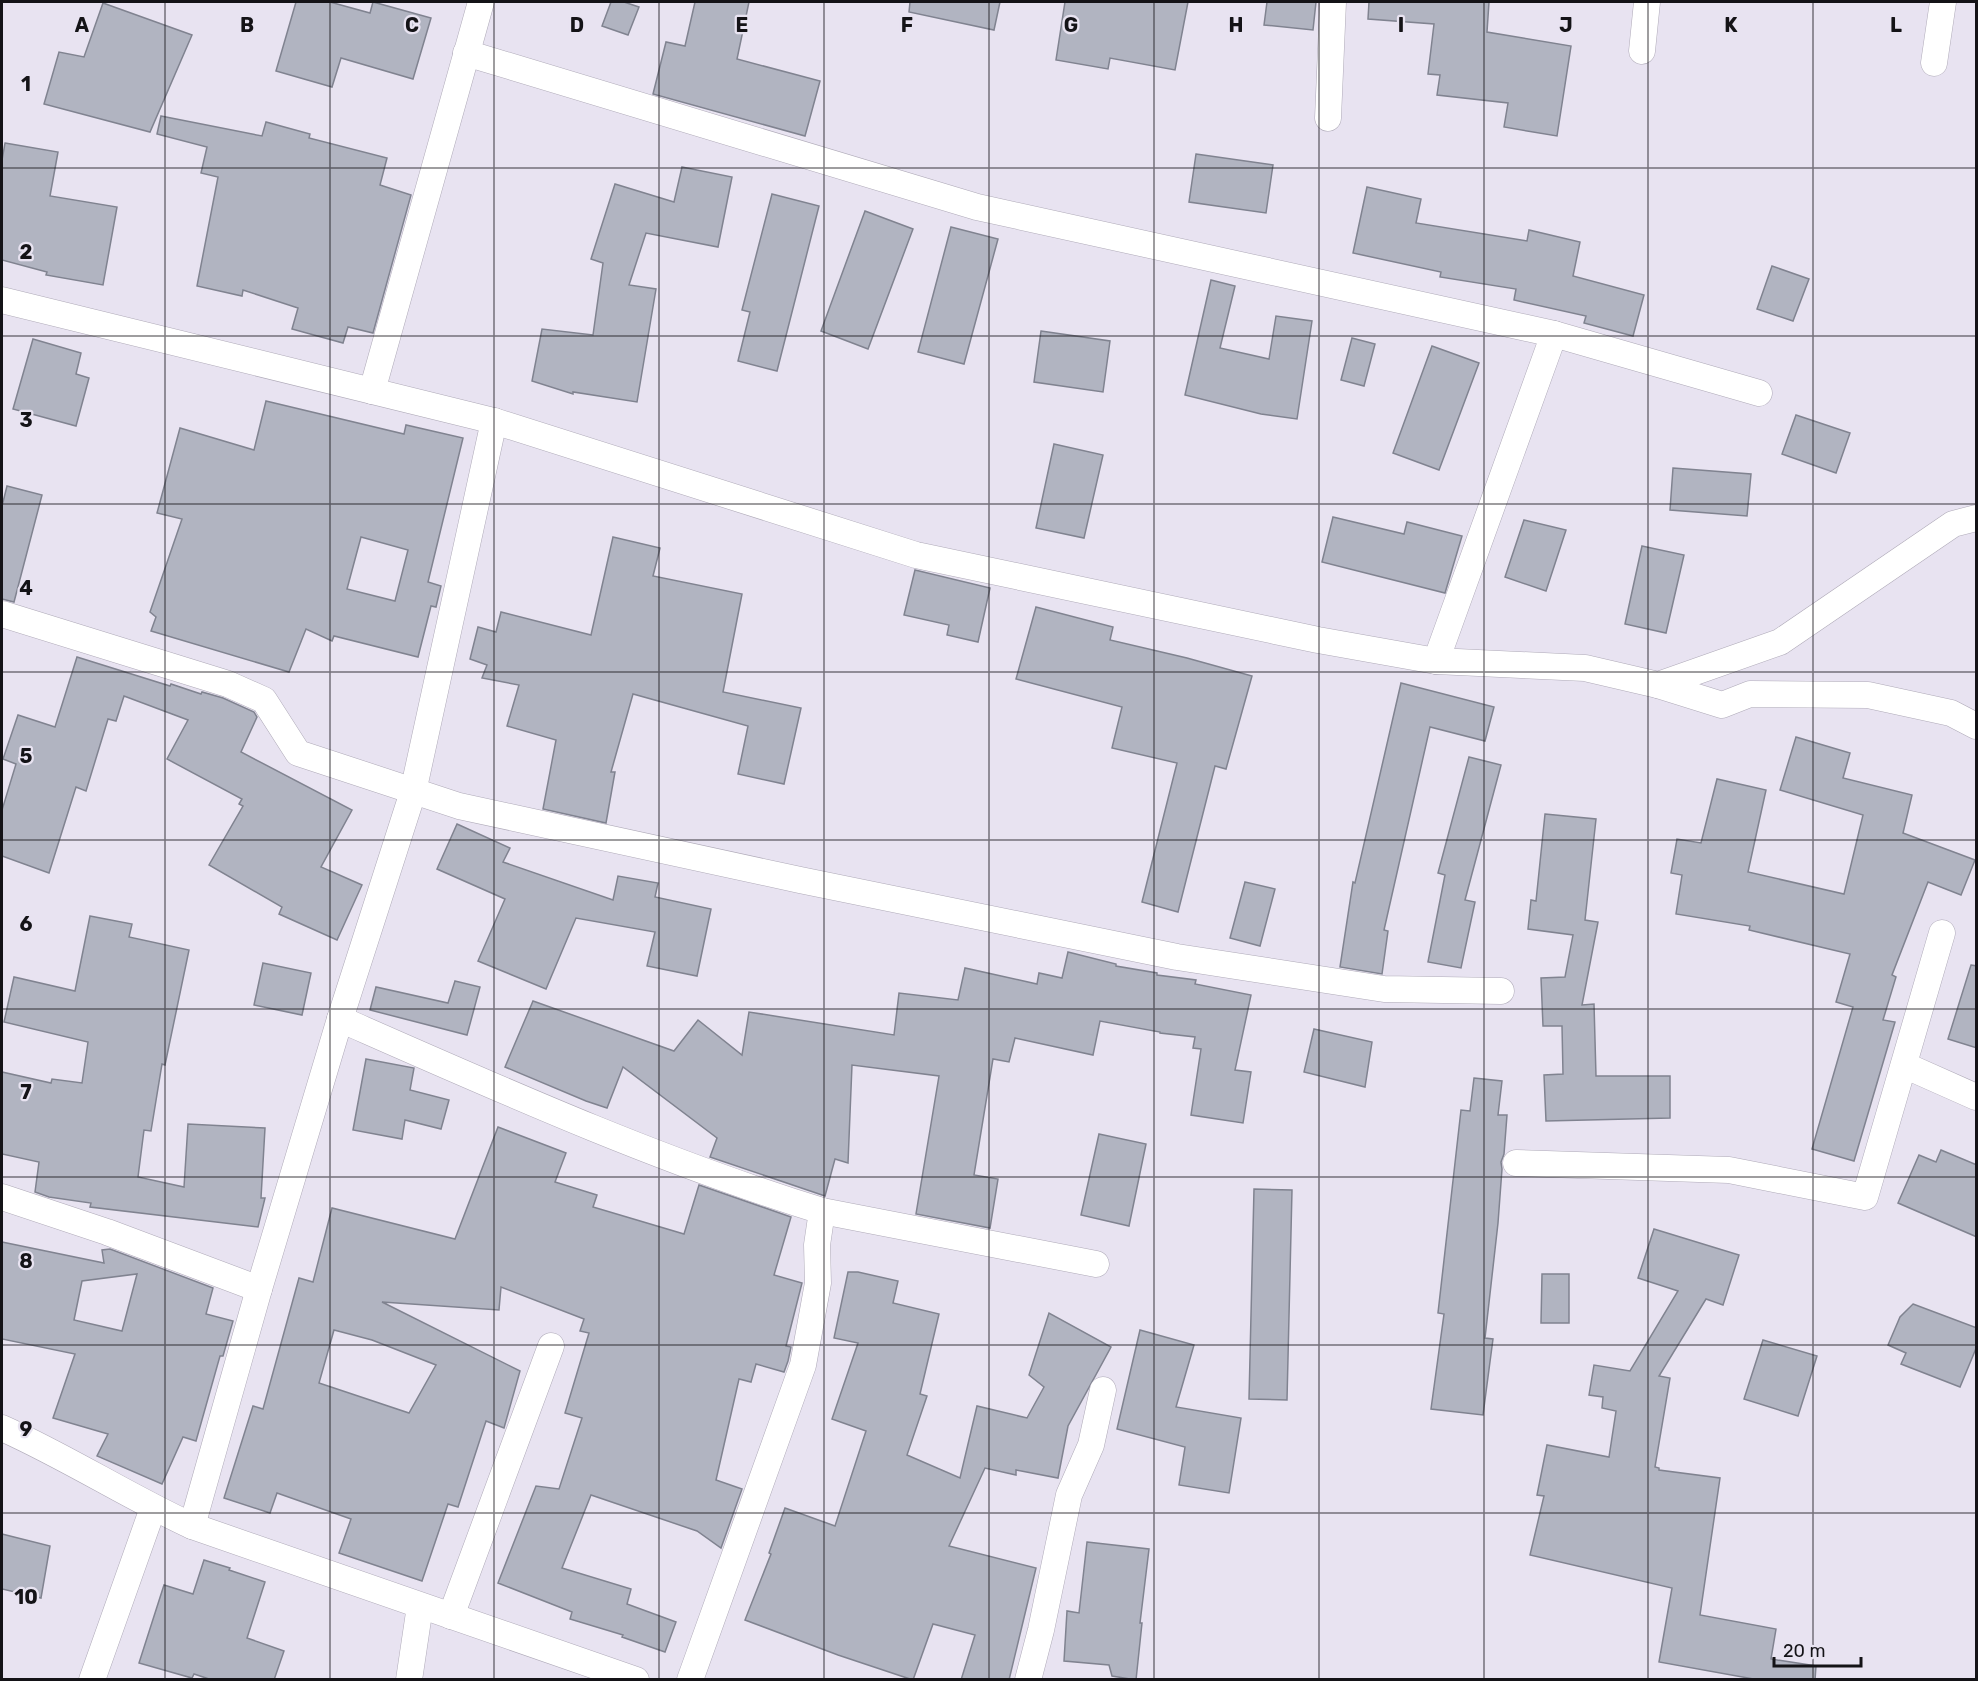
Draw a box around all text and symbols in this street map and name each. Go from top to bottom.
text: A [75,13,90,37]
text: B [240,13,254,37]
text: C [405,13,419,37]
text: D [570,13,584,37]
text: E [736,13,748,37]
text: F [901,13,913,37]
text: G [1064,13,1078,37]
text: H [1229,13,1243,37]
text: I [1398,13,1404,37]
text: J [1559,13,1573,37]
text: K [1724,13,1738,37]
text: L [1890,13,1902,37]
text: 1 [21,72,31,96]
text: 2 [20,240,33,264]
text: 3 [19,408,33,432]
text: 4 [19,576,33,600]
text: 5 [20,744,33,768]
text: 6 [19,912,33,936]
text: 7 [20,1080,32,1104]
text: 8 [19,1249,33,1273]
text: 9 [20,1417,33,1441]
text: 10 [14,1585,38,1609]
scale bar [1774,1630,1861,1668]
text: 20 m [1783,1640,1825,1662]

